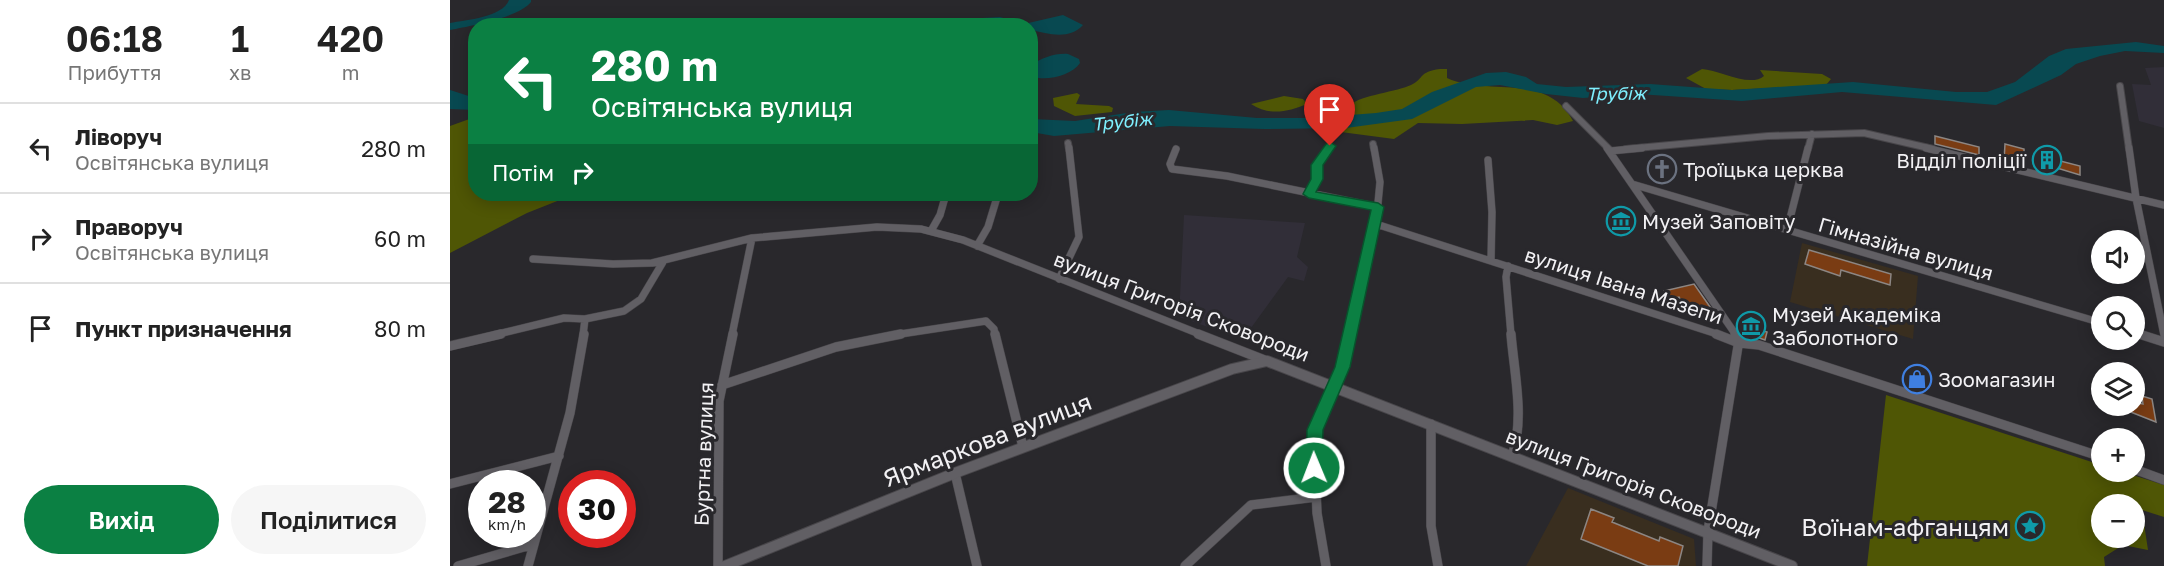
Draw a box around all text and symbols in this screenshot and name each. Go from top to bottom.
text: 06:18 [66,17,163,60]
text: 1 [231,17,249,60]
text: 420 [317,17,384,60]
text: 280 m [591,40,718,90]
icon: left [492,42,570,120]
text: Прибуття [67,60,161,84]
text: хв [229,60,251,84]
text: m [342,60,359,84]
water label: Трубіж [1586,81,1649,105]
pin [1304,84,1355,146]
text: Освітянська вулиця [591,91,853,123]
icon: arrive [1313,93,1346,126]
water label: Трубіж [1091,107,1156,135]
text: Ліворуч [75,123,162,150]
icon: left [24,132,57,165]
text: 280 m [361,135,426,162]
building icon: Відділ поліції [2031,144,2063,176]
place label: Відділ поліції [1896,148,2027,172]
text: Освітянська вулиця [75,150,269,174]
church icon: Троїцька церква [1646,153,1678,185]
icon: right [566,156,599,189]
place label: Троїцька церква [1683,157,1844,181]
text: Потім [492,159,554,186]
museum icon: Музей Заповіту [1605,205,1637,237]
place label: Музей Заповіту [1642,209,1795,233]
street label: Гімназійна вулиця [1816,212,1996,284]
text: Праворуч [75,213,183,240]
icon: right [24,222,57,255]
text: 60 m [374,225,426,252]
map controls [2091,230,2145,548]
button: sound [2091,230,2145,284]
text: Освітянська вулиця [75,240,269,264]
street label: вулиця Івана Мазепи [1522,242,1726,328]
street label: вулиця Григорія Сковороди [1051,246,1313,366]
button: search [2091,296,2145,350]
place label: Музей Академіка Заболотного [1772,302,1941,349]
museum icon: Музей Академіка Заболотного [1735,310,1767,342]
icon: arrive [24,312,57,345]
text: Пункт призначення [75,315,292,342]
text: 80 m [374,315,426,342]
button: layers [2091,362,2145,416]
shop icon: Зоомагазин [1901,363,1933,395]
place label: Зоомагазин [1938,367,2056,391]
street label: Буртна вулиця [688,382,718,526]
street label: Ярмаркова вулиця [879,386,1095,492]
street label: вулиця Григорія Сковороди [1503,423,1765,543]
button: + [2091,428,2145,482]
position arrow [1282,436,1346,500]
speed limit sign: 30 [558,470,636,548]
text: 28 [488,484,526,520]
button: Вихід [24,485,219,554]
button: Поділитися [231,485,426,554]
button: − [2091,494,2145,548]
place icon: Воїнам-афганцям [2014,510,2046,542]
place label: Воїнам-афганцям [1801,512,2009,541]
text: km/h [488,515,526,533]

